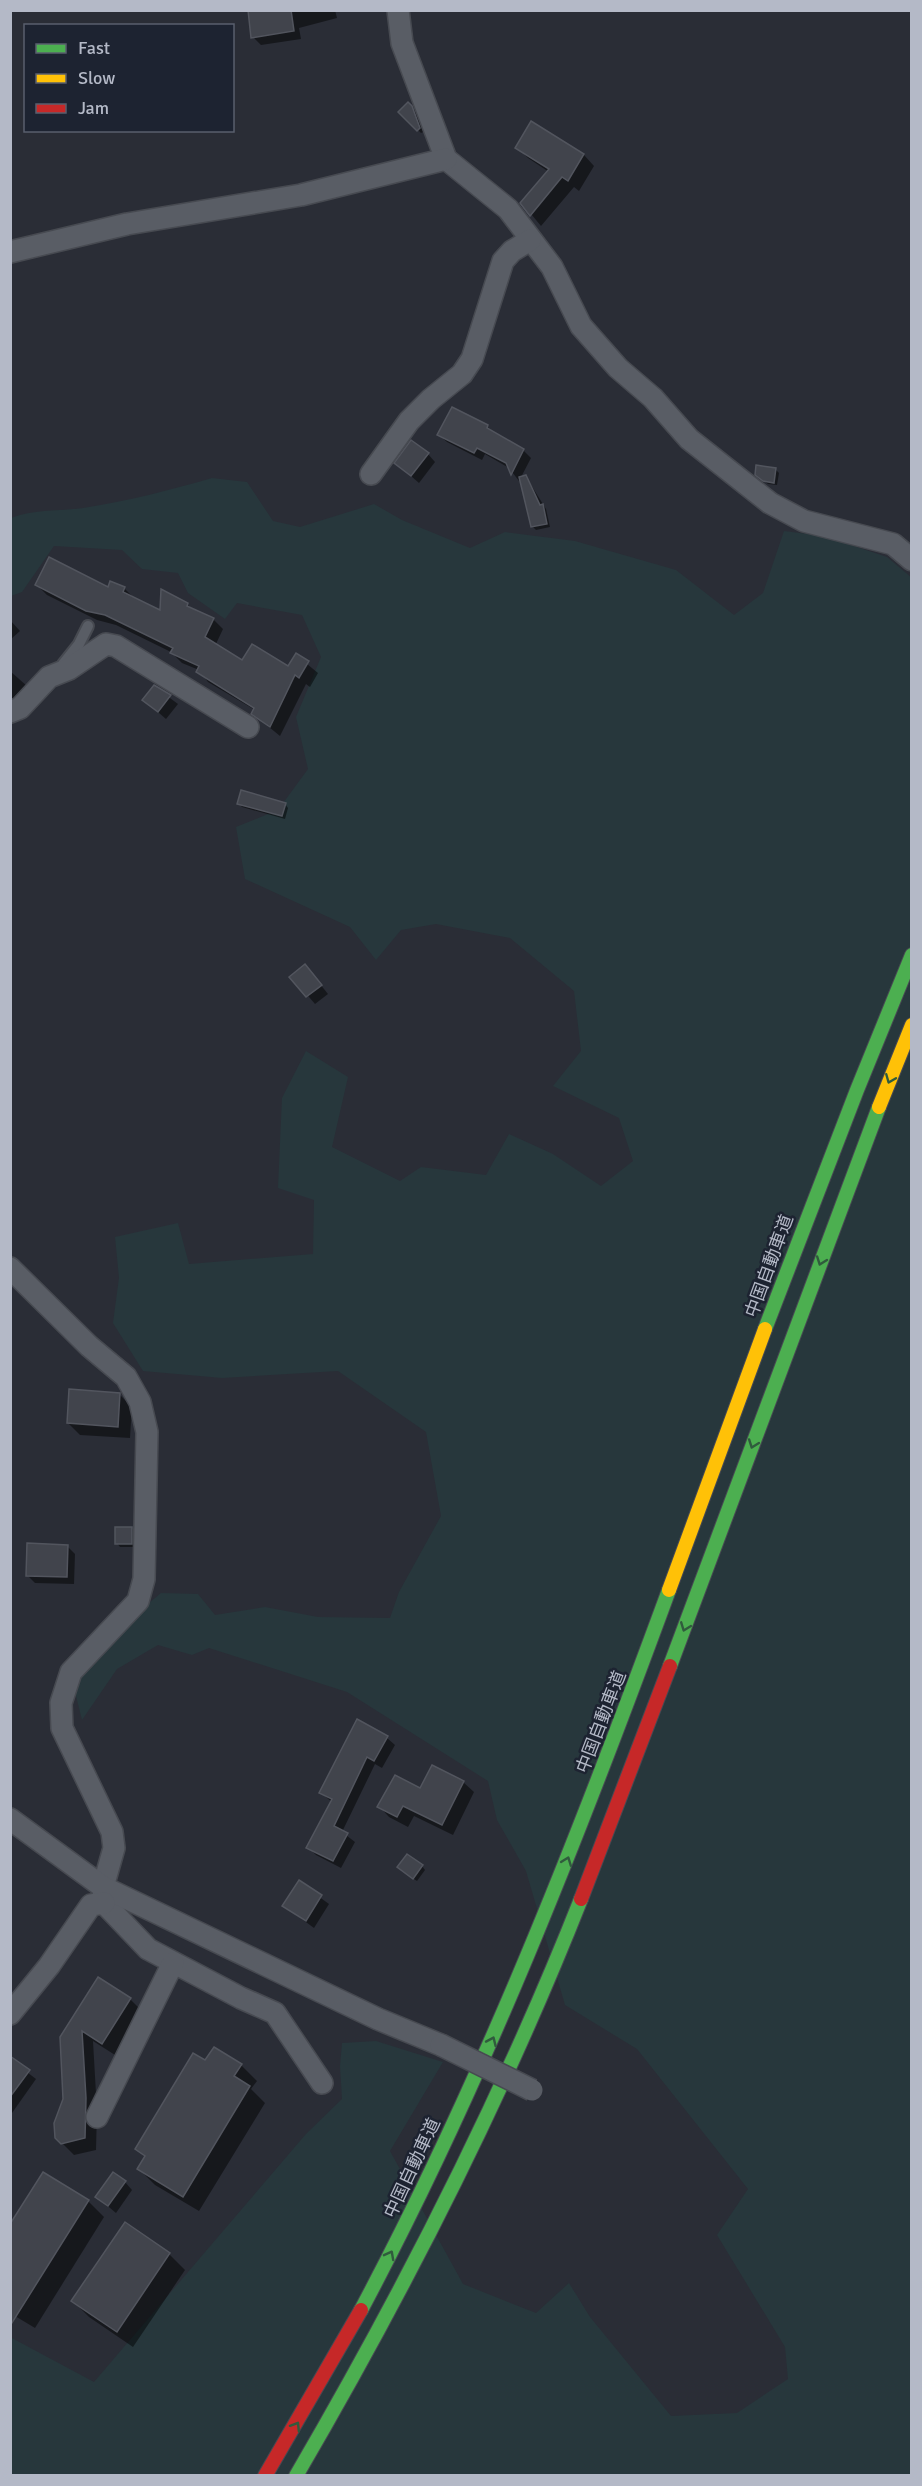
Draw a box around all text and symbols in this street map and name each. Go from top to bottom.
legend [24,24,234,132]
text: Fast [78,37,110,59]
text: Slow [78,67,115,89]
text: Jam [78,97,109,119]
one-way arrow [885,1073,897,1084]
street label: 中国自動車道 [740,1211,798,1321]
one-way arrow [815,1255,828,1266]
one-way arrow [748,1438,761,1449]
one-way arrow [679,1621,692,1632]
street label: 中国自動車道 [571,1668,631,1776]
one-way arrow [559,1856,572,1867]
one-way arrow [485,2037,497,2048]
street label: 中国自動車道 [379,2114,445,2222]
one-way arrow [383,2251,394,2262]
one-way arrow [288,2422,300,2432]

